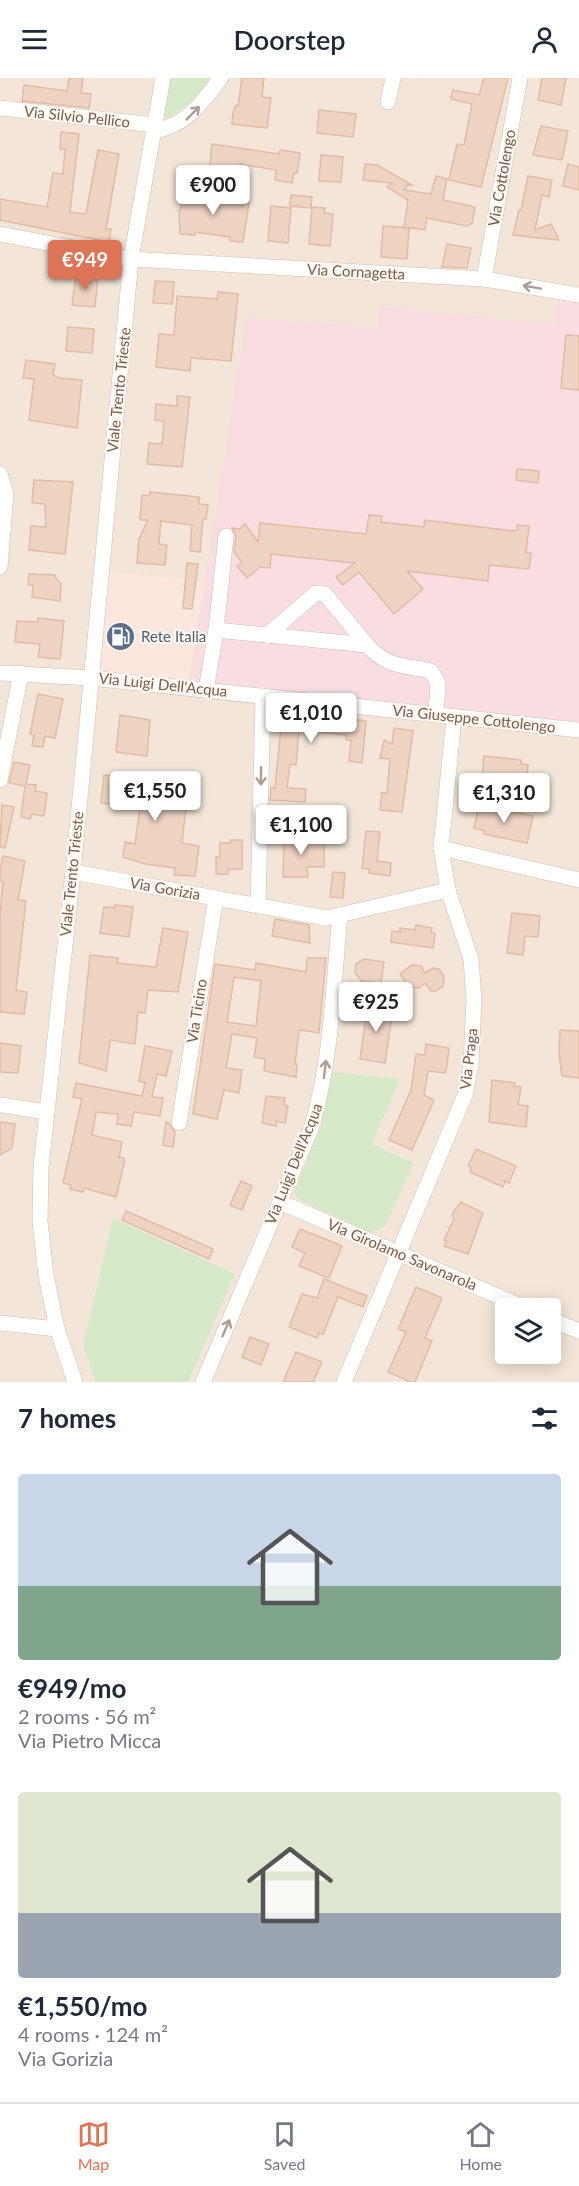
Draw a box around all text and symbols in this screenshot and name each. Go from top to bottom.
icon: menu [18,23,51,56]
text: Doorstep [233,23,346,56]
icon: person [528,23,561,56]
street label: Via Silvio Pellico [23,101,131,131]
one-way arrow [186,105,200,120]
street label: Via Cottolengo [484,128,518,228]
pin: €900 [177,165,249,216]
text: €900 [190,172,236,196]
pin: €949 [49,240,121,291]
text: €949 [62,247,108,271]
street label: Via Cornagetta [307,259,405,283]
one-way arrow [522,281,542,292]
street label: Viale Trento Trieste [102,326,134,453]
fuel station icon: Rete Italia [104,621,136,653]
place label: Rete Italia [141,627,206,645]
street label: Via Luigi Dell'Acqua [98,668,228,700]
pin: €1,010 [262,693,360,744]
text: €1,010 [280,700,342,724]
street label: Via Giuseppe Cottolengo [392,700,557,736]
one-way arrow [255,765,267,785]
pin: €1,550 [106,771,204,822]
pin: €1,310 [455,773,553,824]
text: €1,550 [124,778,186,802]
text: €1,310 [473,780,535,804]
pin: €1,100 [252,805,350,856]
street label: Viale Trento Trieste [55,810,87,937]
text: €1,100 [270,812,332,836]
street label: Via Gorizia [128,873,202,903]
street label: Via Ticino [182,978,210,1044]
pin: €925 [340,982,412,1033]
text: €925 [353,989,399,1013]
street label: Via Praga [455,1027,481,1091]
one-way arrow [320,1059,331,1079]
street label: Via Luigi Dell'Acqua [261,1100,326,1227]
street label: Via Girolamo Savonarola [325,1214,480,1294]
map controls [495,1298,561,1364]
button: layers [495,1298,561,1364]
one-way arrow [221,1320,232,1338]
text: 7 homes [18,1402,116,1434]
icon: filters [528,1402,561,1435]
icon: home [236,1513,344,1621]
text: €949/mo [18,1672,126,1704]
text: 2 rooms · 56 m² [18,1704,156,1728]
text: Via Pietro Micca [18,1728,161,1752]
icon: home [236,1831,344,1939]
text: €1,550/mo [18,1990,148,2022]
text: 4 rooms · 124 m² [18,2022,168,2046]
text: Via Gorizia [18,2046,113,2070]
tab: Map [77,2118,110,2173]
tab: Saved [264,2118,306,2173]
tab: Home [459,2118,502,2173]

